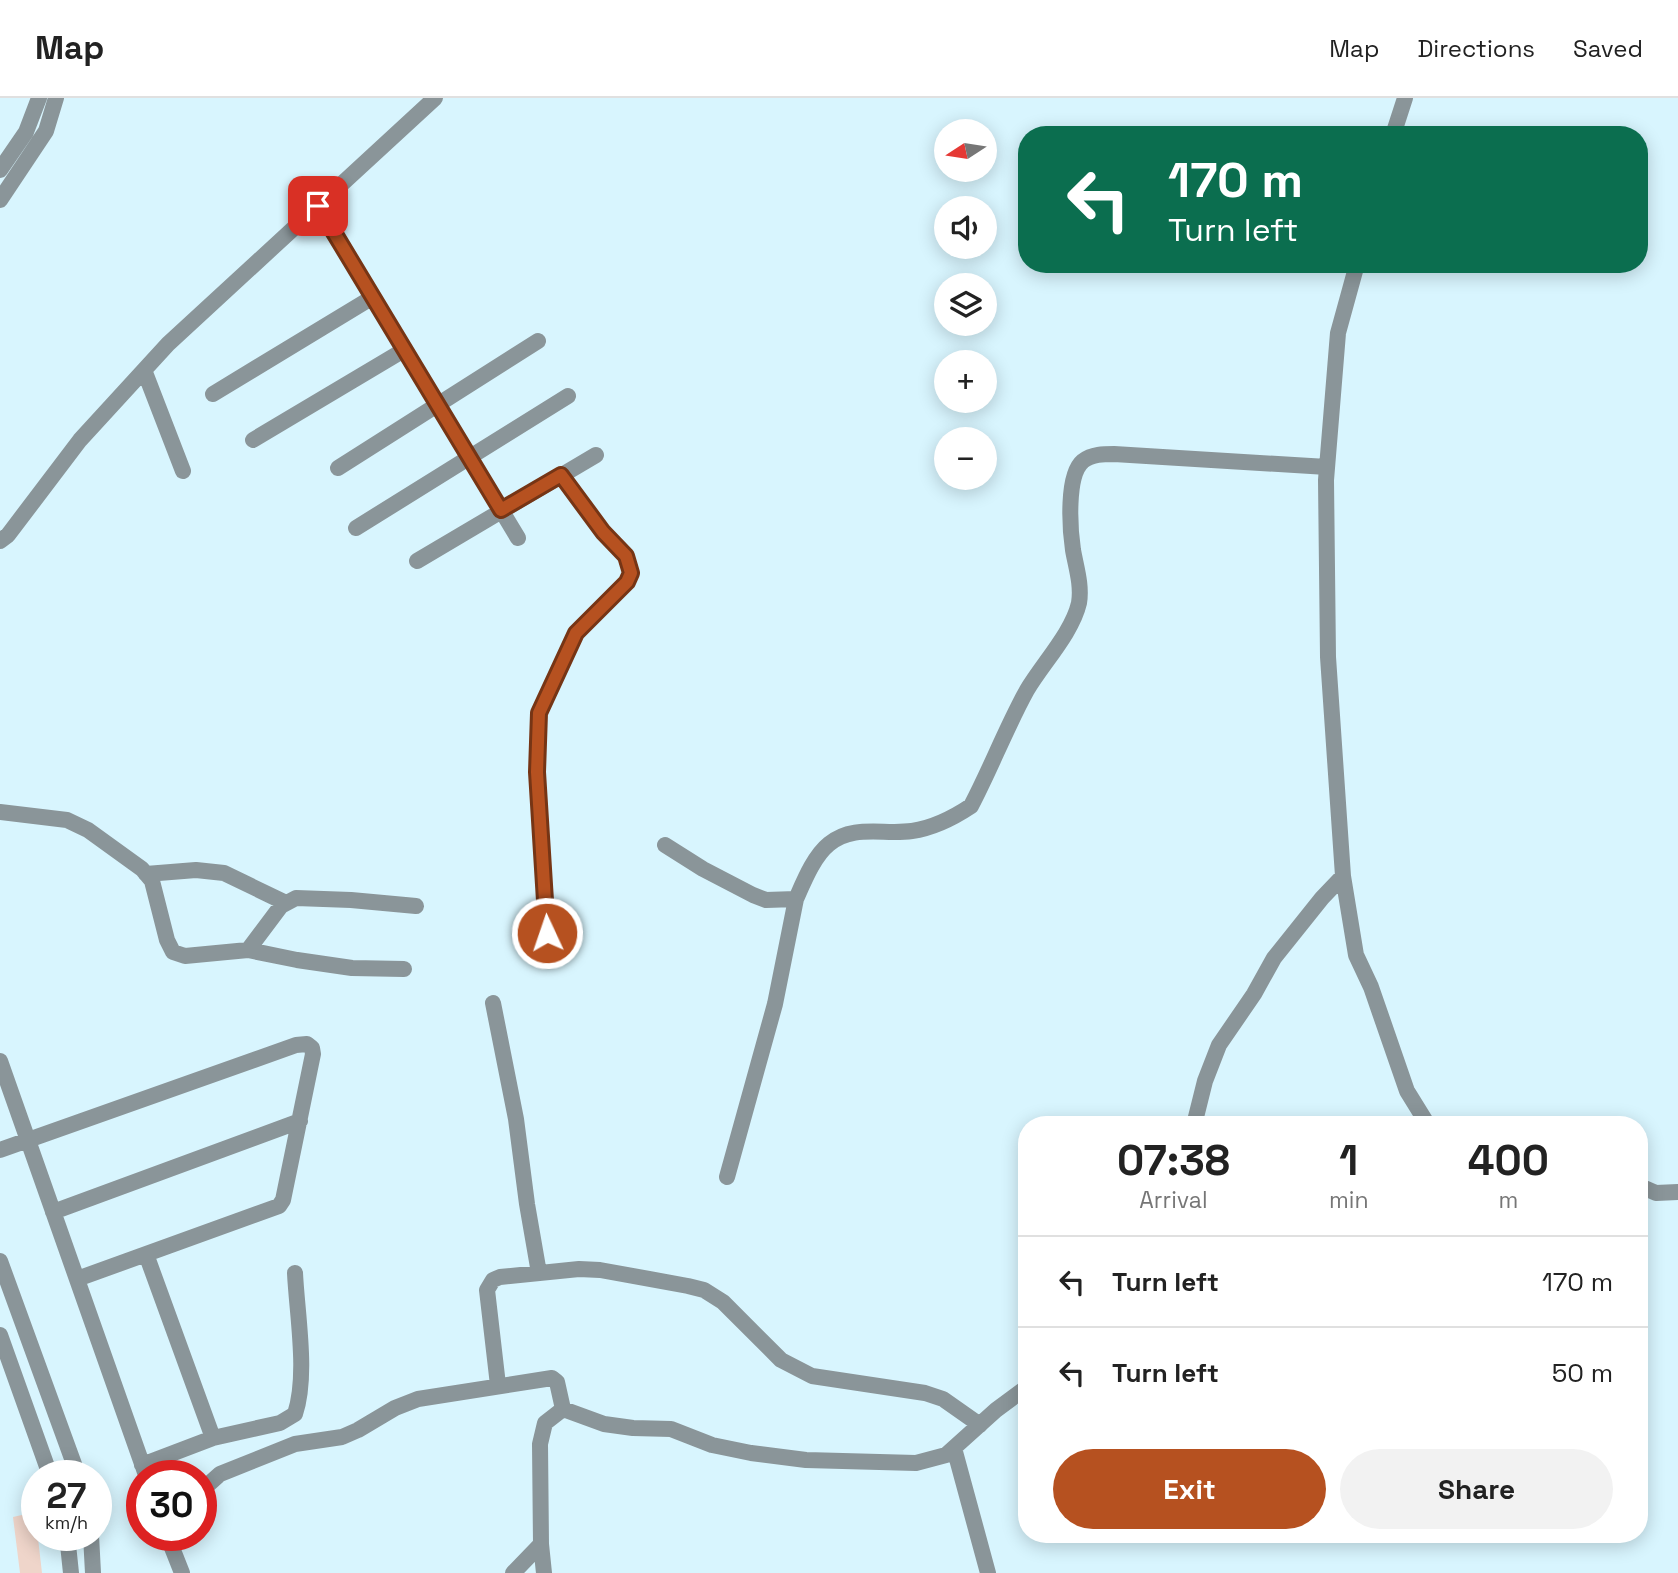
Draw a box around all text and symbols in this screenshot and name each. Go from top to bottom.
text: Map [35,27,104,69]
text: Map [1329,33,1379,64]
text: Directions [1417,33,1535,64]
text: Saved [1573,33,1643,64]
north arrow [934,119,998,182]
map controls [934,119,997,490]
text: 170 m [1168,149,1303,211]
icon: left [1053,154,1144,245]
pin [288,176,348,236]
icon: arrive [299,187,337,225]
button: sound [934,196,997,259]
text: Turn left [1168,210,1298,250]
button: layers [934,273,997,336]
button: + [934,350,997,413]
button: − [934,427,997,490]
position arrow [510,896,584,970]
text: 07:38 [1117,1134,1230,1187]
text: 1 [1339,1134,1358,1187]
text: 400 [1468,1134,1549,1187]
text: Arrival [1139,1185,1208,1215]
text: min [1329,1185,1369,1215]
text: m [1498,1185,1518,1215]
icon: left [1053,1263,1091,1301]
text: Turn left [1112,1265,1219,1299]
text: 170 m [1542,1265,1613,1299]
icon: left [1053,1354,1091,1392]
text: Turn left [1112,1356,1219,1390]
text: 50 m [1552,1356,1613,1390]
button: Exit [1053,1449,1326,1529]
button: Share [1340,1449,1613,1529]
speed limit sign: 30 [126,1460,217,1551]
text: 27 [47,1474,86,1518]
text: km/h [45,1511,88,1534]

